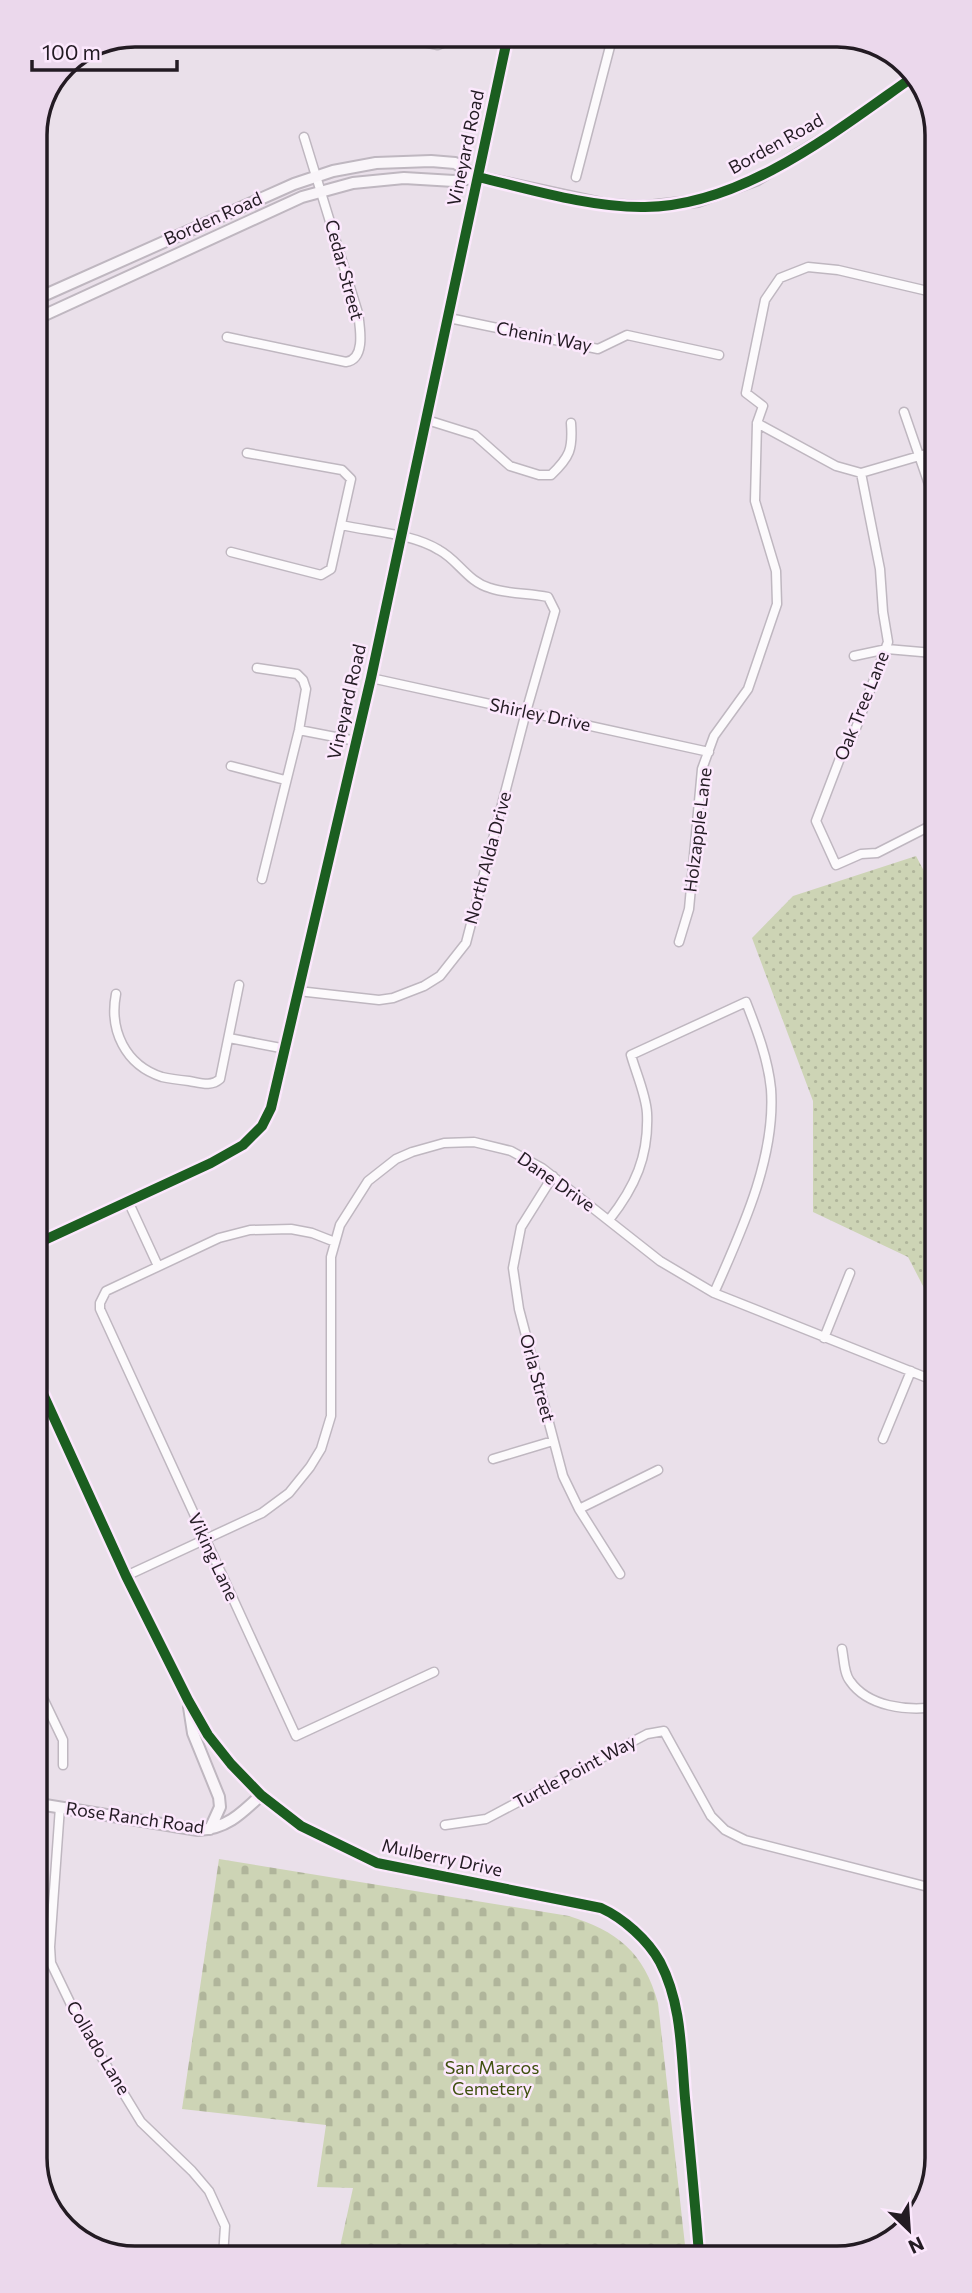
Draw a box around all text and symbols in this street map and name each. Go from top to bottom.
scale bar [32,28,177,72]
text: 100 m [42,39,101,64]
street label: Vineyard Road [442,88,488,208]
street label: Borden Road [724,108,827,178]
street label: Borden Road [160,187,265,249]
street label: Cedar Street [321,217,369,322]
street label: Chenin Way [495,316,594,356]
street label: Vineyard Road [322,642,370,762]
street label: Oak Tree Lane [829,648,893,764]
street label: Shirley Drive [488,693,593,735]
street label: Holzapple Lane [678,766,716,894]
street label: North Alda Drive [459,789,515,926]
street label: Dane Drive [514,1147,600,1216]
street label: Orla Street [516,1331,560,1424]
street label: Viking Lane [184,1509,244,1604]
street label: Turtle Point Way [509,1730,640,1813]
street label: Rose Ranch Road [64,1796,206,1838]
street label: Mulberry Drive [380,1834,504,1881]
street label: Collado Lane [62,1996,136,2098]
park label: San Marcos Cemetery [445,2056,539,2099]
north arrow [874,2195,944,2265]
text: N [905,2232,928,2259]

